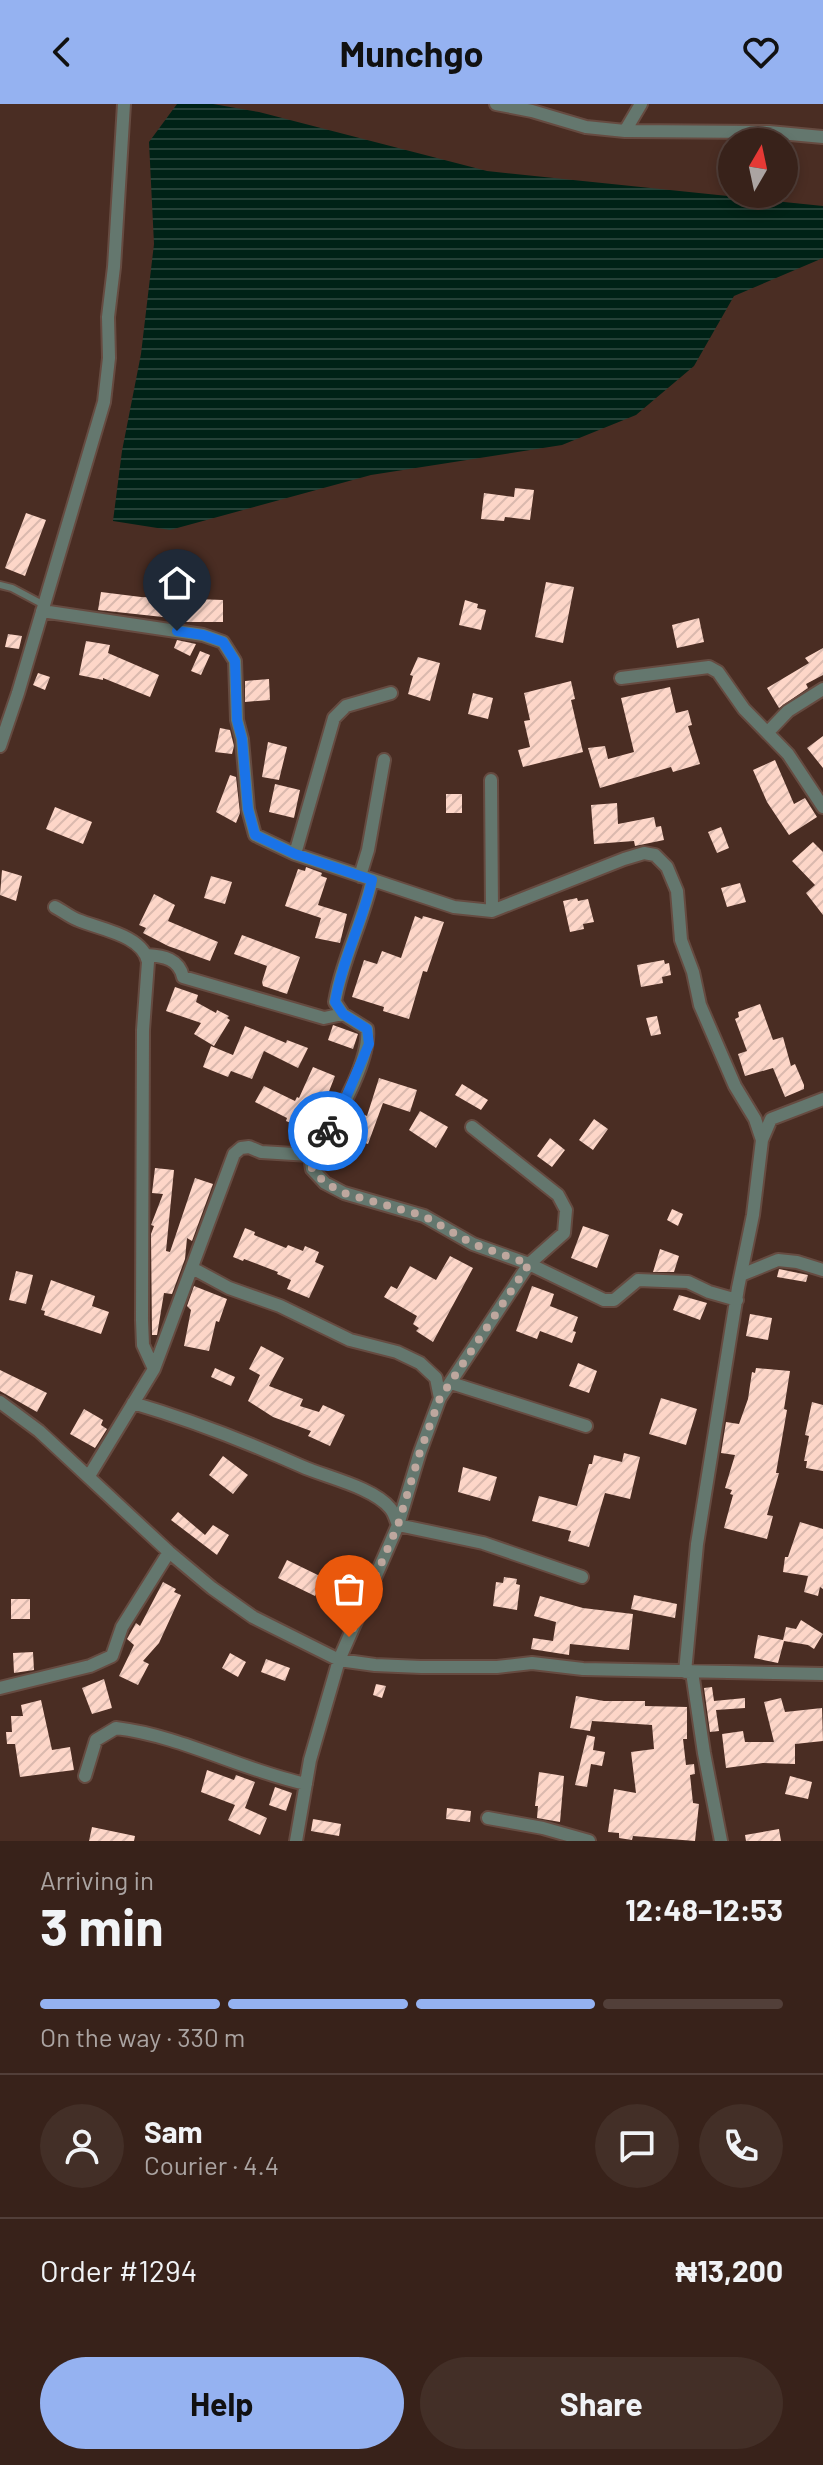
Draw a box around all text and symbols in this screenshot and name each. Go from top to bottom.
icon: back [40,30,84,74]
icon: heart [739,30,783,74]
text: Munchgo [339,31,484,74]
north arrow [718,128,798,208]
map controls [718,128,798,208]
pin [143,549,211,631]
icon: home [155,561,199,605]
courier [288,1091,368,1171]
icon: bike [306,1109,350,1153]
pin [315,1555,383,1637]
icon: bag [327,1567,371,1611]
text: Arriving in [40,1864,154,1895]
text: 12:48–12:53 [625,1891,783,1927]
text: 3 min [40,1894,164,1956]
text: On the way · 330 m [40,2021,245,2052]
button: person [40,2104,124,2188]
button: chat [595,2104,679,2188]
button: phone [699,2104,783,2188]
text: Sam [144,2113,203,2149]
text: Courier · 4.4 [144,2149,279,2180]
text: Order #1294 [40,2252,197,2288]
text: ₦13,200 [676,2252,783,2288]
button: Help [40,2357,404,2449]
button: Share [420,2357,783,2449]

